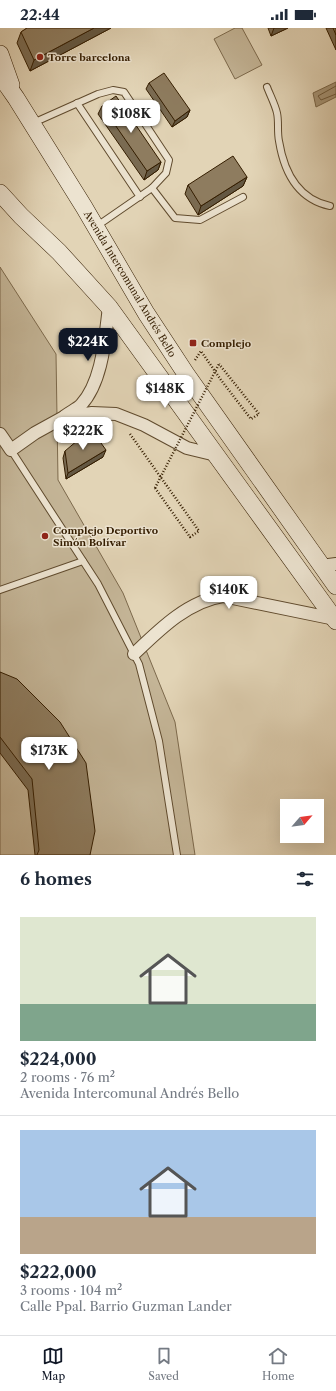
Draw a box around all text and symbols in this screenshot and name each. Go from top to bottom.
text: 22:44 [20,5,60,24]
place label: Torre barcelona [48,51,131,64]
marker: Torre barcelona [35,52,45,62]
pin: $108K [103,100,159,134]
text: $108K [111,105,151,121]
street label: Avenida Intercomunal Andrés Bello [80,207,179,360]
pin: $224K [60,328,116,362]
text: $224K [68,333,108,349]
place label: Complejo [201,337,251,350]
marker: Complejo [188,338,198,348]
pin: $148K [137,375,193,409]
text: $148K [145,380,185,396]
pin: $222K [55,417,111,451]
text: $222K [63,422,103,438]
place label: Complejo Deportivo Simón Bolívar [53,524,158,549]
marker: Complejo Deportivo Simón Bolívar [40,531,50,541]
pin: $140K [201,576,257,610]
text: $140K [209,581,249,597]
pin: $173K [21,737,77,771]
text: $173K [30,742,68,758]
north arrow [280,799,324,843]
map controls [280,799,324,843]
icon: filters [294,868,316,890]
text: 6 homes [20,869,92,889]
icon: home [132,943,204,1015]
text: $224,000 [20,1049,97,1069]
text: 2 rooms · 76 m² [20,1069,115,1085]
text: Avenida Intercomunal Andrés Bello [20,1085,239,1101]
icon: home [132,1156,204,1228]
text: $222,000 [20,1262,97,1282]
text: 3 rooms · 104 m² [20,1282,122,1298]
text: Calle Ppal. Barrio Guzman Lander [20,1298,232,1314]
tab: Map [42,1345,65,1383]
tab: Saved [148,1345,179,1383]
tab: Home [262,1345,294,1383]

